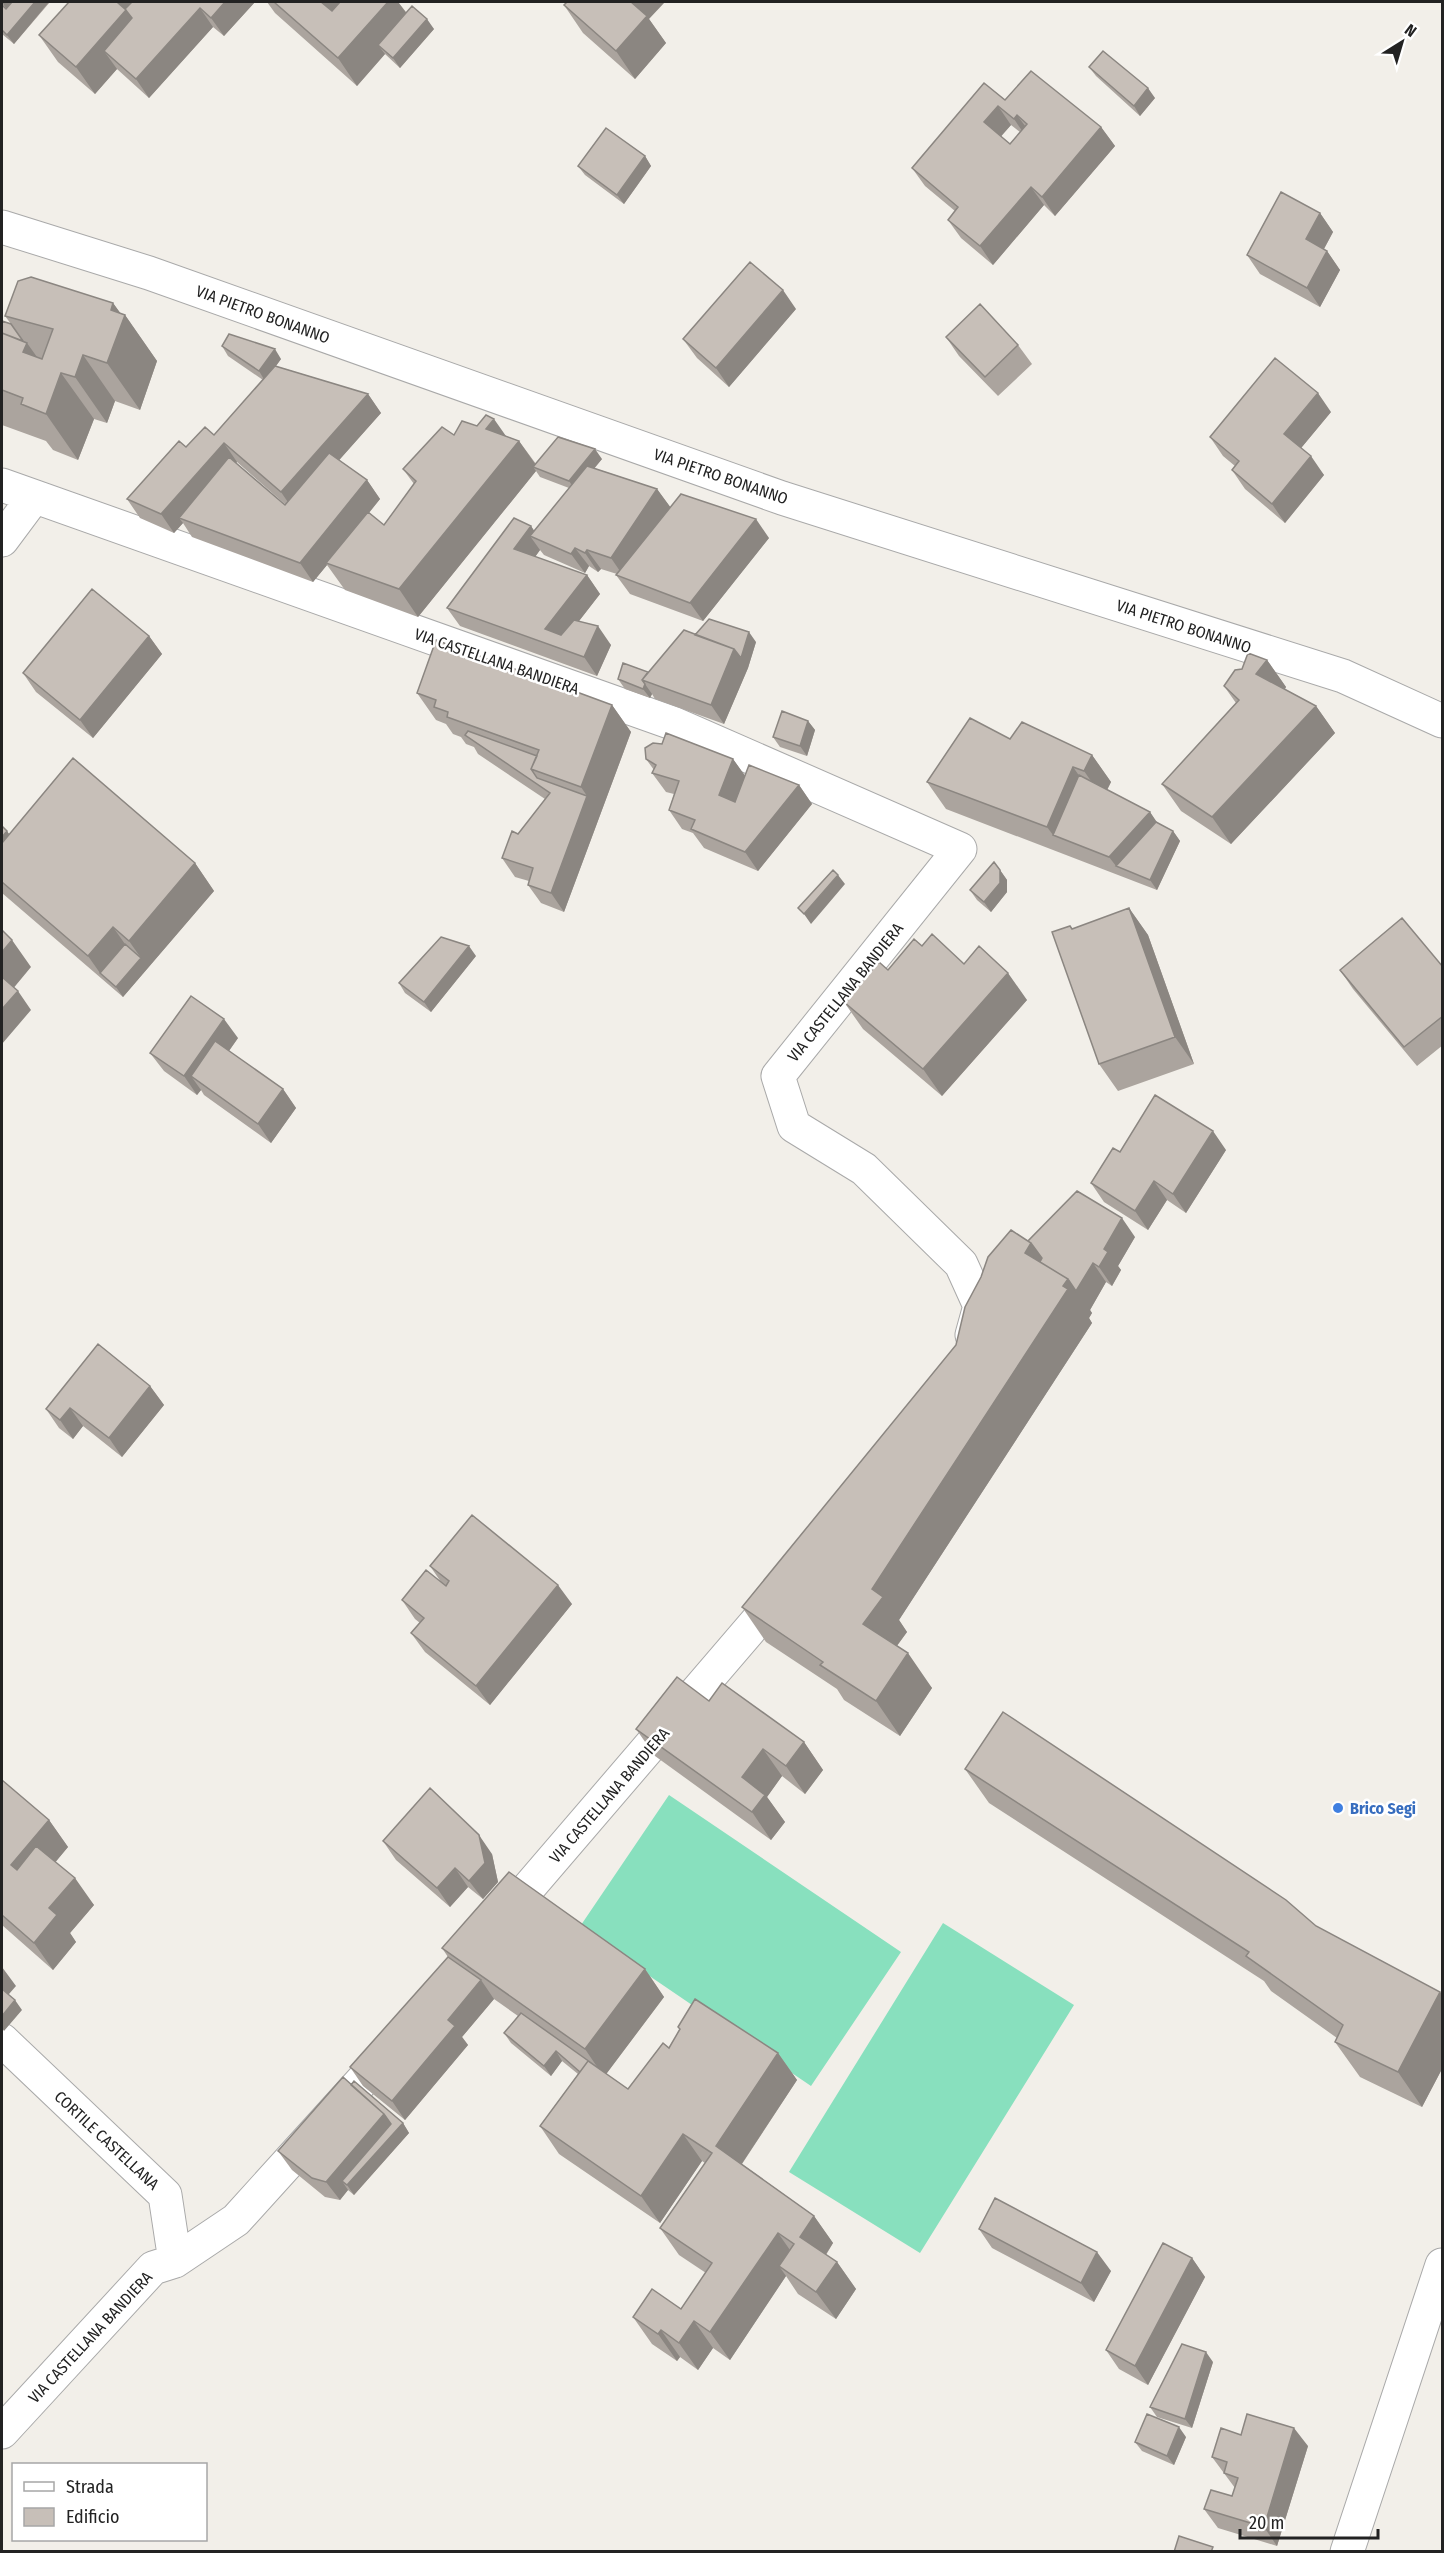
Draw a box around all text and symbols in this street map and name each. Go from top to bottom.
north arrow [1372,12,1432,72]
text: N [1401,20,1420,41]
street label: VIA PIETRO BONANNO [193,281,332,347]
street label: VIA PIETRO BONANNO [651,445,790,508]
street label: VIA PIETRO BONANNO [1114,596,1254,657]
street label: VIA CASTELLANA BANDIERA [412,624,582,699]
street label: VIA CASTELLANA BANDIERA [784,919,908,1066]
street label: VIA CASTELLANA BANDIERA [545,1723,674,1867]
place label: Brico Segi [1350,1799,1416,1818]
marker: Brico Segi [1331,1801,1345,1815]
street label: CORTILE CASTELLANA [50,2087,163,2194]
street label: VIA CASTELLANA BANDIERA [24,2267,157,2407]
legend [12,2463,207,2541]
text: Strada [66,2476,114,2498]
scale bar [1240,2502,1378,2540]
text: Edificio [66,2506,119,2528]
text: 20 m [1249,2512,1284,2534]

